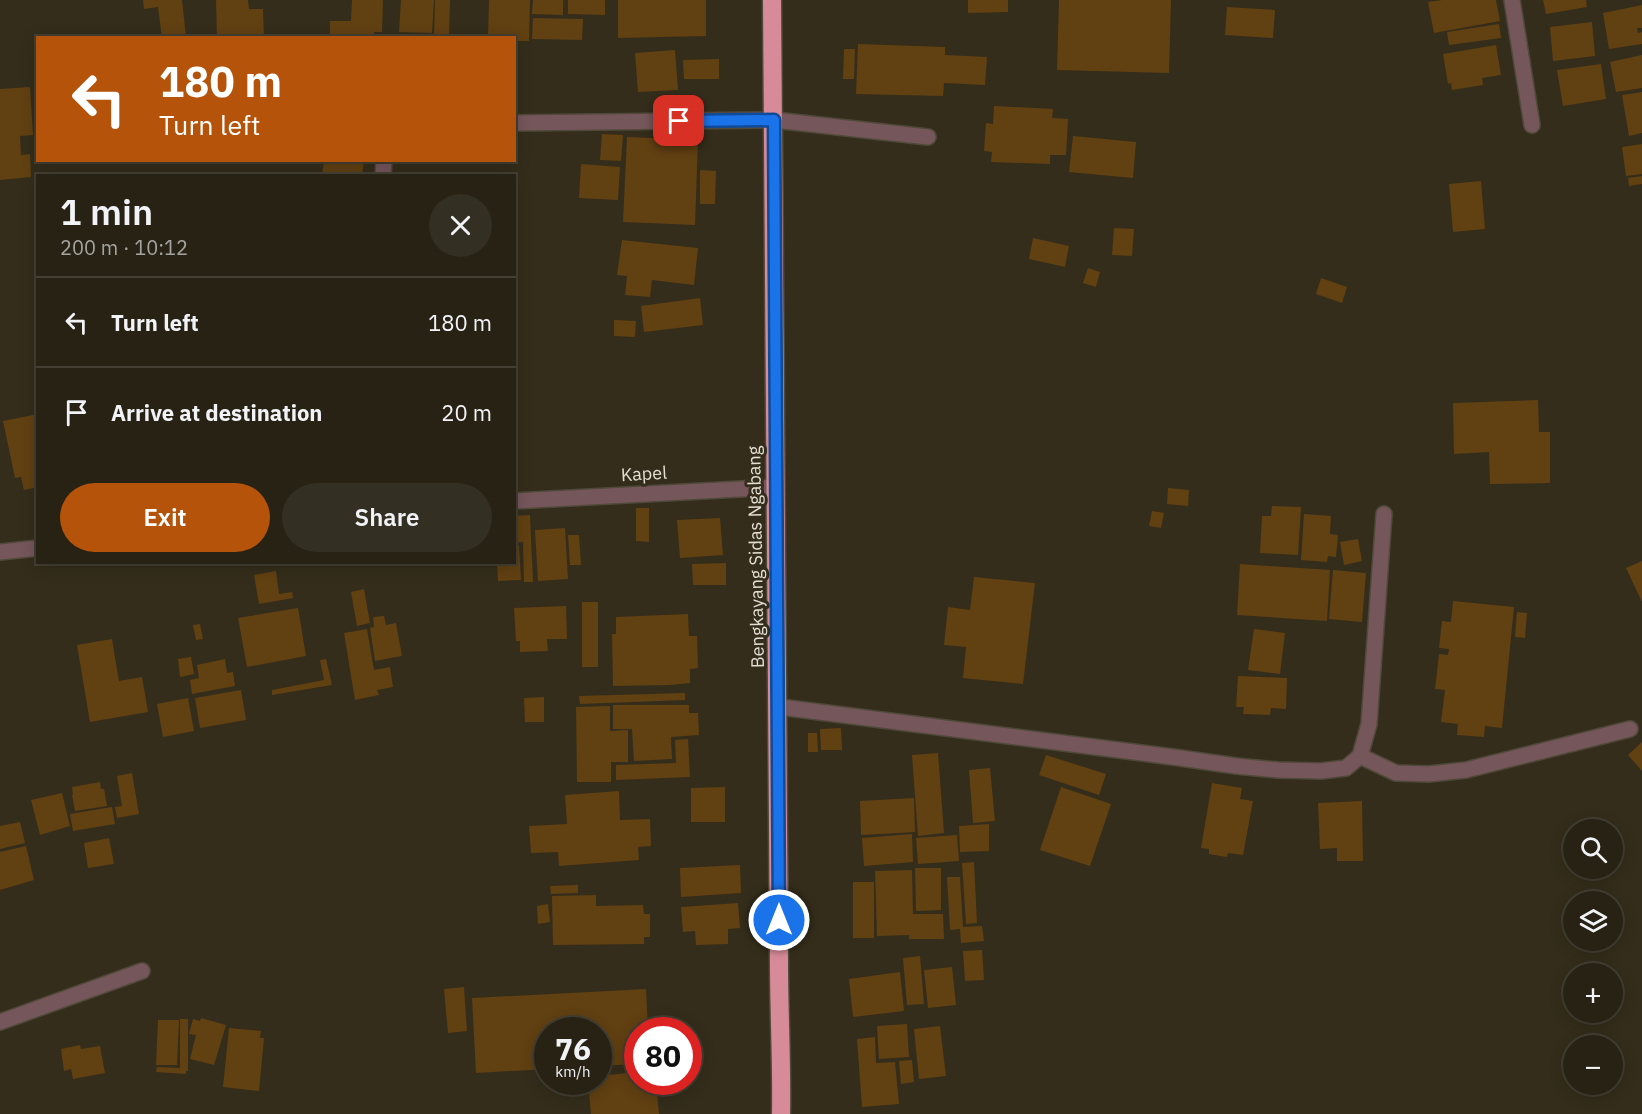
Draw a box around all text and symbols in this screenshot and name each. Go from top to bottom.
text: 180 m [159,54,282,109]
icon: left [60,60,138,138]
pin [653,95,704,146]
icon: arrive [662,104,695,137]
text: Turn left [159,107,260,142]
text: 1 min [60,188,153,235]
button: close [429,194,492,257]
text: 200 m · 10:12 [60,234,188,261]
icon: left [60,306,93,339]
text: Turn left [111,308,199,337]
text: 180 m [428,308,492,337]
icon: arrive [60,396,93,429]
text: Arrive at destination [111,398,322,427]
text: 20 m [441,398,492,427]
street label: Bengkayang Sidas Ngabang [742,445,769,668]
street label: Kapel [620,461,668,486]
button: Exit [60,483,270,552]
button: Share [282,483,492,552]
map controls [1563,819,1623,1095]
button: search [1563,819,1623,879]
position arrow [747,888,811,952]
button: layers [1563,891,1623,951]
button: + [1563,963,1623,1023]
speed limit sign: 80 [624,1017,702,1095]
text: 76 [555,1029,591,1068]
button: − [1563,1035,1623,1095]
text: km/h [555,1062,591,1081]

